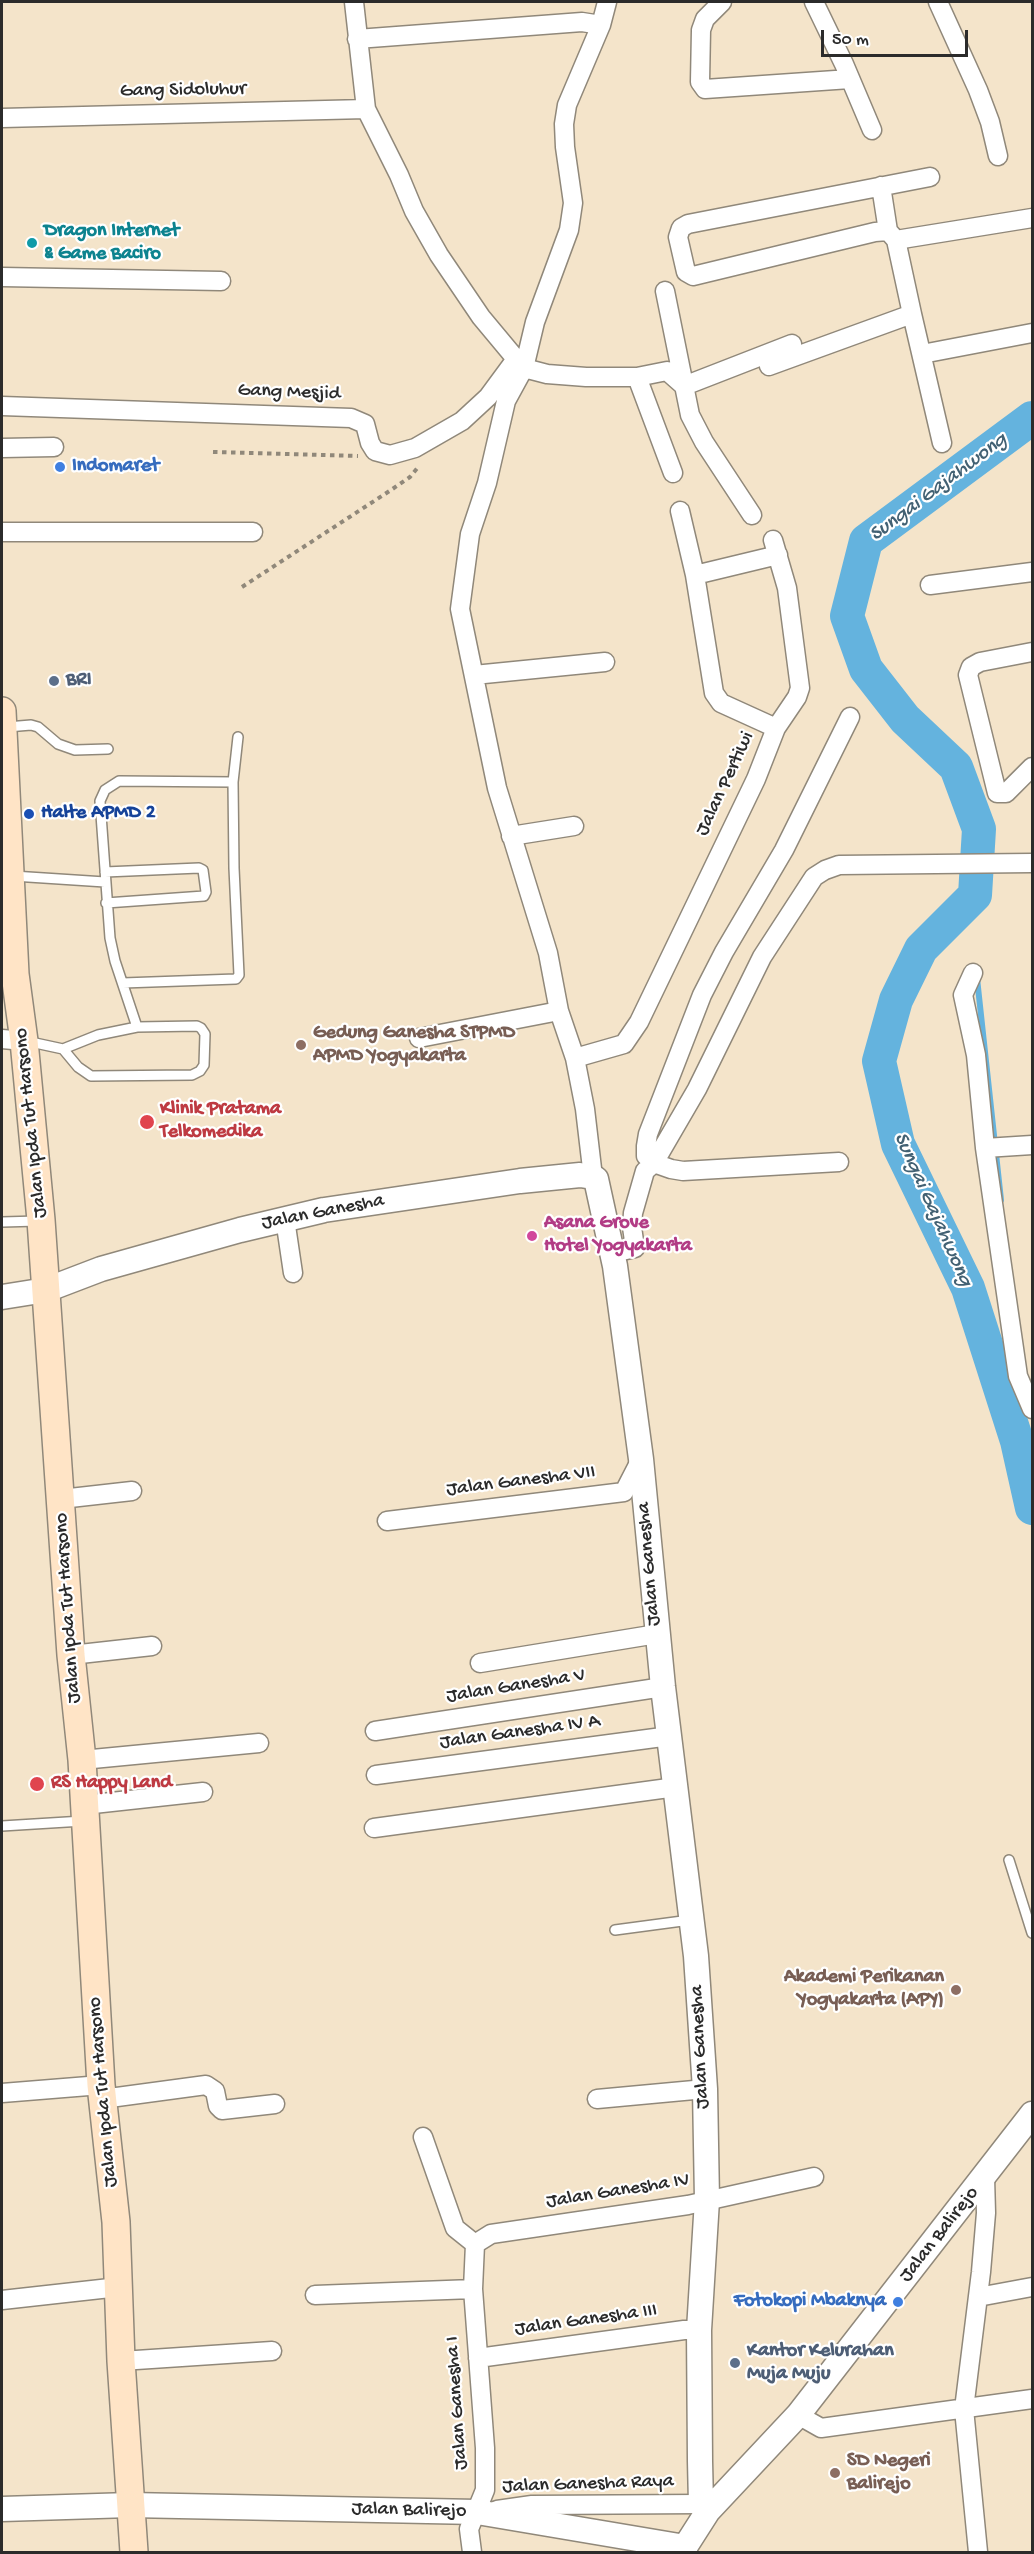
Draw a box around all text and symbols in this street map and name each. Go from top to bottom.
scale bar [824,18,971,56]
text: 50 m [832,30,869,51]
street label: Gang Sidoluhur [120,78,246,104]
place label: Dragon Internet & Game Baciro [44,220,179,267]
marker: Dragon Internet & Game Baciro [25,236,39,250]
street label: Gang Mesjid [237,379,341,407]
water label: Sungai Gajahwong [865,428,1013,548]
place label: Indomaret [72,455,159,479]
marker: Indomaret [53,460,67,474]
place label: BRI [66,669,92,693]
marker: BRI [47,674,61,688]
street label: Jalan Pertiwi [691,728,761,840]
place label: Halte APMD 2 [41,802,155,826]
marker: Halte APMD 2 [22,807,36,821]
place label: Gedung Ganesha STPMD APMD Yogyakarta [313,1022,515,1069]
street label: Jalan Ipda Tut Harsono [10,1027,54,1219]
marker: Gedung Ganesha STPMD APMD Yogyakarta [294,1038,308,1052]
place label: Klinik Pratama Telkomedika [160,1098,281,1145]
marker: Klinik Pratama Telkomedika [138,1113,156,1131]
water label: Sungai Gajahwong [887,1129,977,1291]
street label: Jalan Ganesha [260,1189,386,1237]
place label: Asana Grove Hotel Yogyakarta [544,1212,692,1259]
marker: Asana Grove Hotel Yogyakarta [525,1229,539,1243]
street label: Jalan Ganesha VII [445,1461,597,1503]
street label: Jalan Ganesha [633,1501,667,1627]
street label: Jalan Ipda Tut Harsono [50,1512,88,1704]
street label: Jalan Ganesha V [445,1664,587,1710]
street label: Jalan Ganesha IV A [438,1710,602,1756]
place label: RS Happy Land [51,1772,172,1796]
marker: RS Happy Land [28,1775,46,1793]
place label: Akademi Perikanan Yogyakarta (APY) [784,1966,944,2013]
marker: Akademi Perikanan Yogyakarta (APY) [949,1983,963,1997]
street label: Jalan Ganesha [686,1984,716,2110]
street label: Jalan Ipda Tut Harsono [84,1996,124,2188]
street label: Jalan Ganesha IV [545,2169,691,2215]
street label: Jalan Balirejo [895,2182,985,2288]
place label: Fotokopi Mbaknya [734,2290,886,2314]
marker: Fotokopi Mbaknya [891,2295,905,2309]
street label: Jalan Ganesha III [513,2299,659,2343]
street label: Jalan Ganesha I [441,2335,475,2471]
place label: Kantor Kelurahan Muja Muju [747,2340,894,2387]
marker: Kantor Kelurahan Muja Muju [728,2356,742,2370]
place label: SD Negeri Balirejo [847,2450,931,2497]
marker: SD Negeri Balirejo [828,2466,842,2480]
street label: Jalan Ganesha Raya [502,2470,674,2500]
street label: Jalan Balirejo [351,2498,467,2524]

